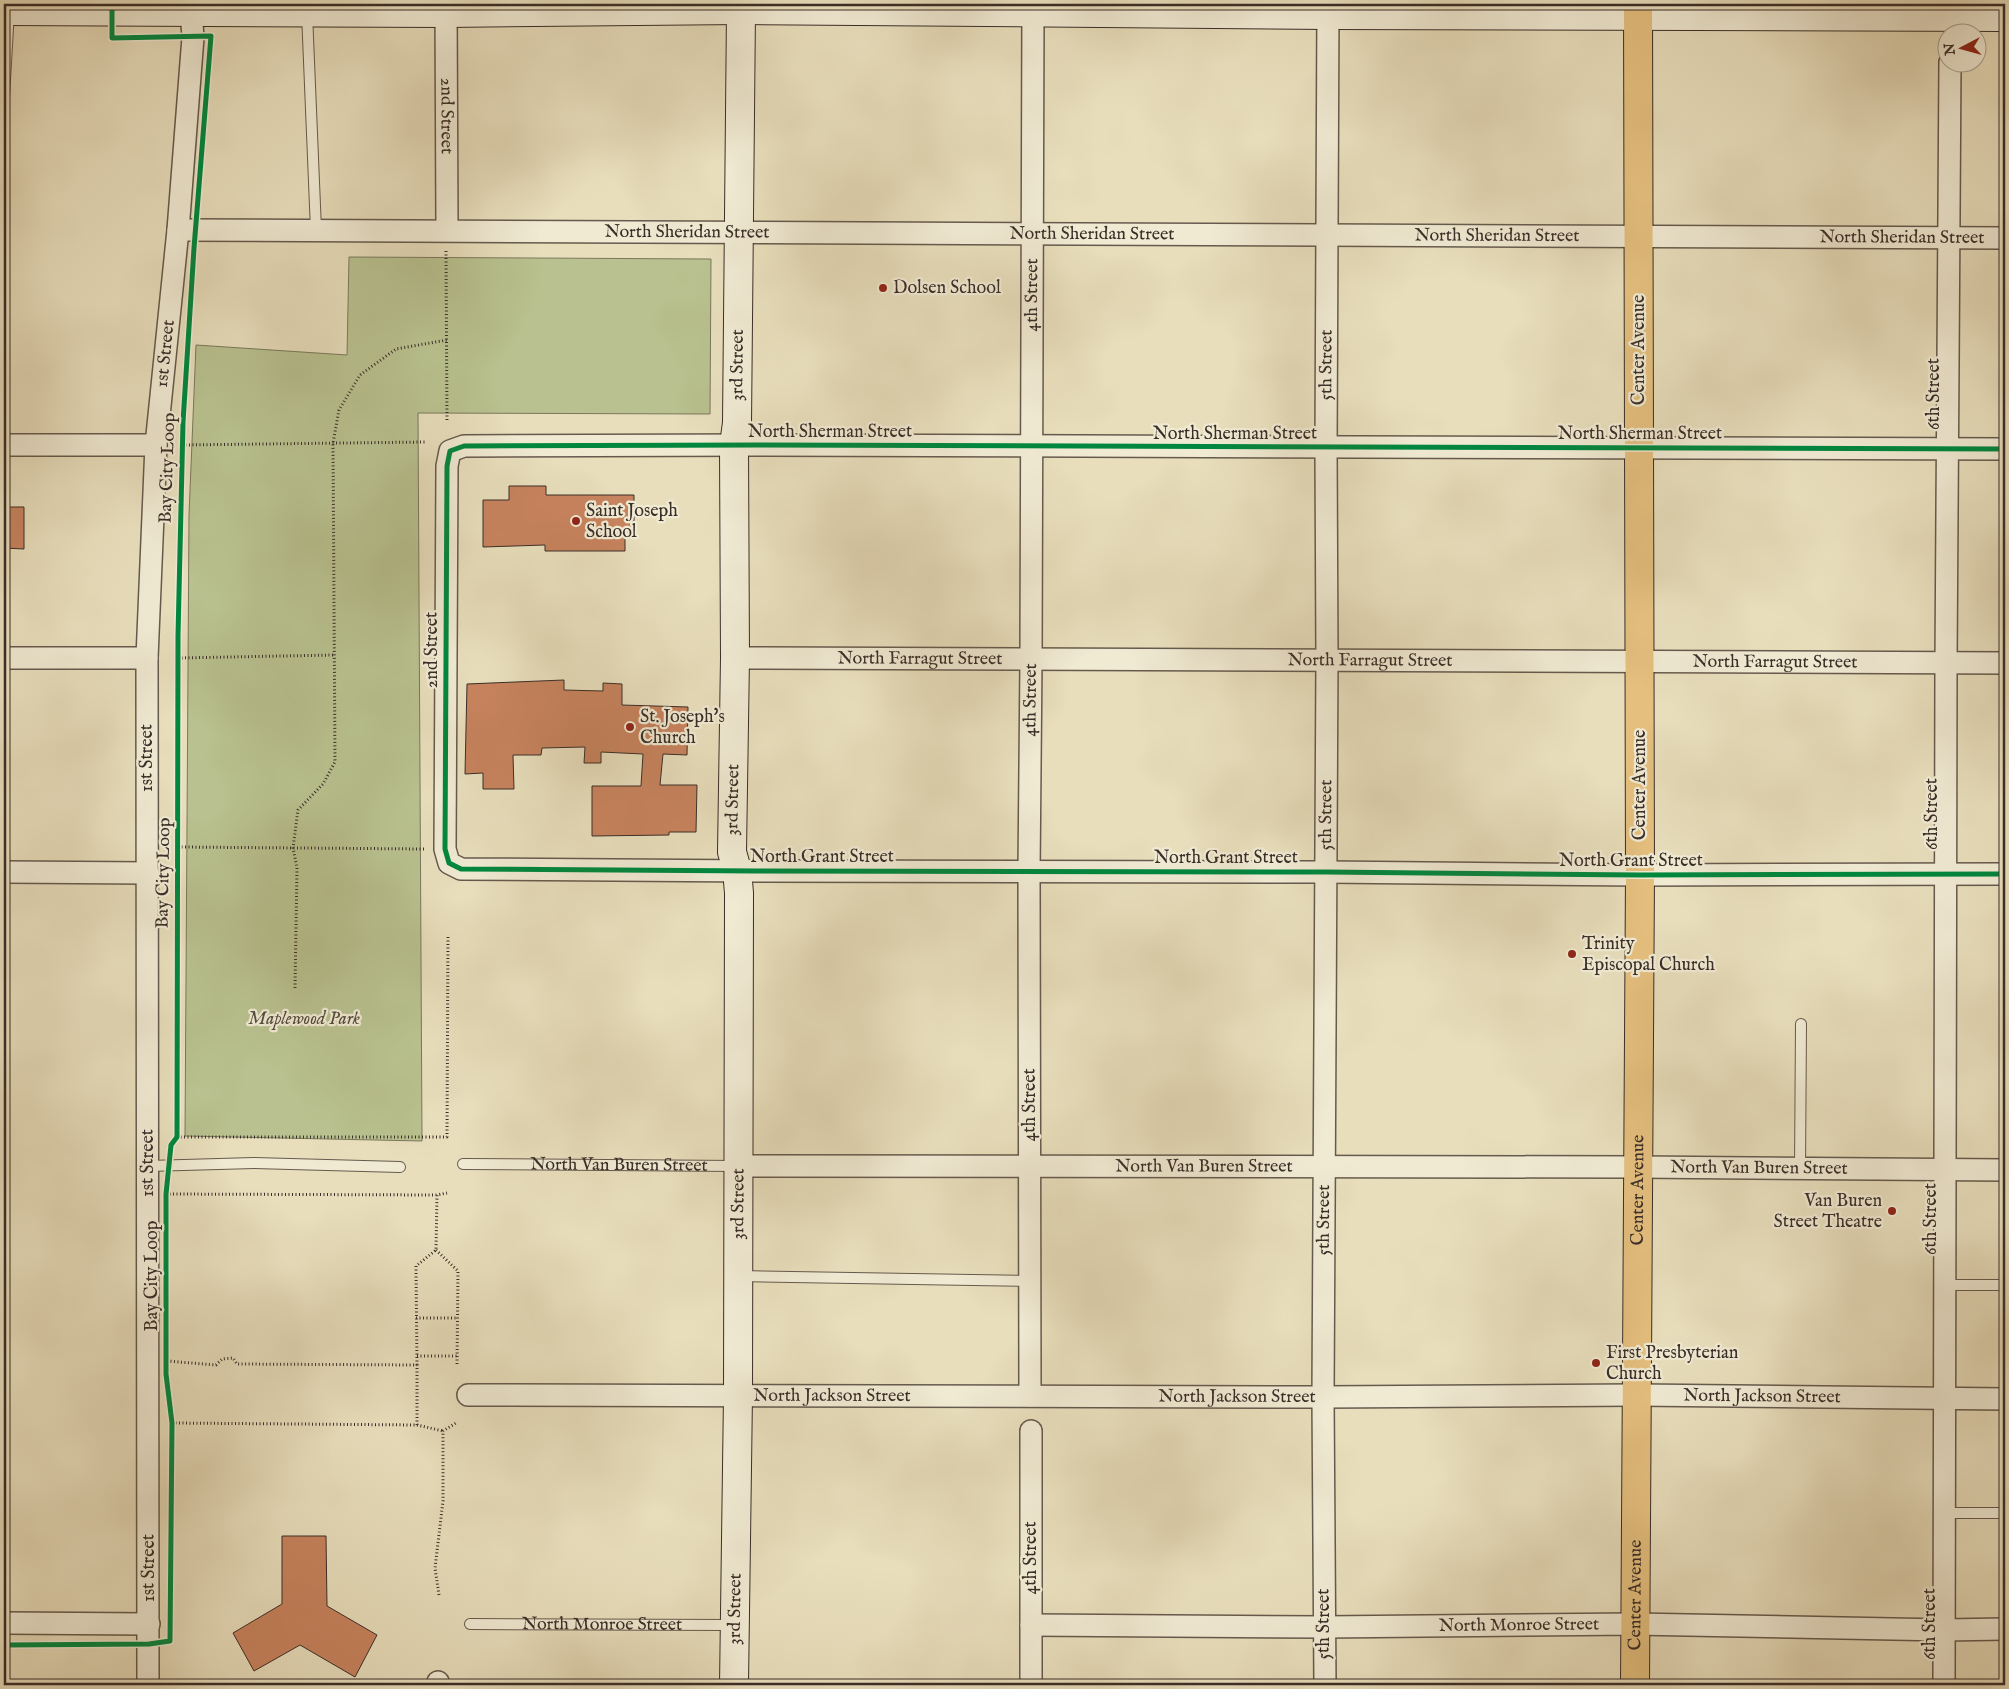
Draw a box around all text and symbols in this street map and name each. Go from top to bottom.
north arrow [1936,22,1986,72]
text: N [1940,42,1960,57]
street label: 2nd Street [435,78,458,154]
street label: North Sheridan Street [604,220,770,244]
street label: North Sheridan Street [1009,222,1175,246]
street label: North Sheridan Street [1414,224,1580,248]
street label: North Sheridan Street [1819,226,1985,249]
street label: 4th Street [1021,258,1044,332]
place label: Dolsen School [893,277,1001,300]
marker: Dolsen School [877,282,889,294]
street label: Center Avenue [1628,295,1651,405]
street label: 1st Street [150,319,180,389]
street label: 3rd Street [726,329,749,401]
street label: 5th Street [1315,329,1338,401]
street label: 6th Street [1923,358,1946,430]
street label: Bay City Loop [155,412,181,524]
street label: North Sherman Street [748,421,912,444]
street label: North Sherman Street [1153,423,1317,446]
street label: North Sherman Street [1558,423,1722,446]
place label: Saint Joseph School [586,500,678,544]
marker: Saint Joseph School [570,515,582,527]
street label: 2nd Street [421,612,444,688]
street label: North Farragut Street [837,647,1003,671]
street label: North Farragut Street [1287,649,1453,672]
street label: North Farragut Street [1692,650,1858,674]
street label: 4th Street [1019,663,1042,737]
place label: St. Joseph's Church [640,706,725,750]
marker: St. Joseph's Church [624,721,636,733]
street label: 1st Street [136,724,159,792]
street label: Center Avenue [1629,730,1652,840]
street label: 3rd Street [721,764,745,836]
street label: 6th Street [1921,778,1944,850]
street label: 5th Street [1314,779,1338,851]
street label: Bay City Loop [152,817,176,929]
street label: North Grant Street [750,846,894,869]
street label: North Grant Street [1154,847,1298,870]
street label: North Grant Street [1559,850,1703,873]
place label: Trinity Episcopal Church [1582,933,1715,977]
marker: Trinity Episcopal Church [1566,948,1578,960]
park label: Maplewood Park [248,1008,360,1031]
street label: 4th Street [1019,1068,1042,1142]
street label: 1st Street [137,1129,160,1197]
street label: Center Avenue [1626,1135,1650,1245]
street label: North Van Buren Street [530,1153,708,1177]
street label: North Van Buren Street [1115,1155,1293,1178]
street label: North Van Buren Street [1670,1156,1848,1180]
street label: 3rd Street [727,1168,750,1240]
street label: 6th Street [1920,1183,1943,1255]
street label: 5th Street [1312,1184,1336,1256]
place label: Van Buren Street Theatre [1774,1190,1882,1234]
marker: Van Buren Street Theatre [1886,1205,1898,1217]
street label: Bay City Loop [141,1220,164,1331]
place label: First Presbyterian Church [1606,1342,1739,1386]
marker: First Presbyterian Church [1590,1357,1602,1369]
street label: North Jackson Street [753,1384,911,1408]
street label: North Jackson Street [1683,1384,1841,1409]
street label: North Jackson Street [1158,1385,1316,1408]
street label: 4th Street [1020,1521,1043,1595]
street label: 1st Street [138,1534,161,1602]
street label: Center Avenue [1624,1540,1647,1650]
street label: 3rd Street [723,1573,747,1645]
street label: 6th Street [1919,1588,1942,1660]
street label: 5th Street [1313,1589,1336,1659]
street label: North Monroe Street [522,1613,682,1636]
street label: North Monroe Street [1439,1613,1599,1637]

